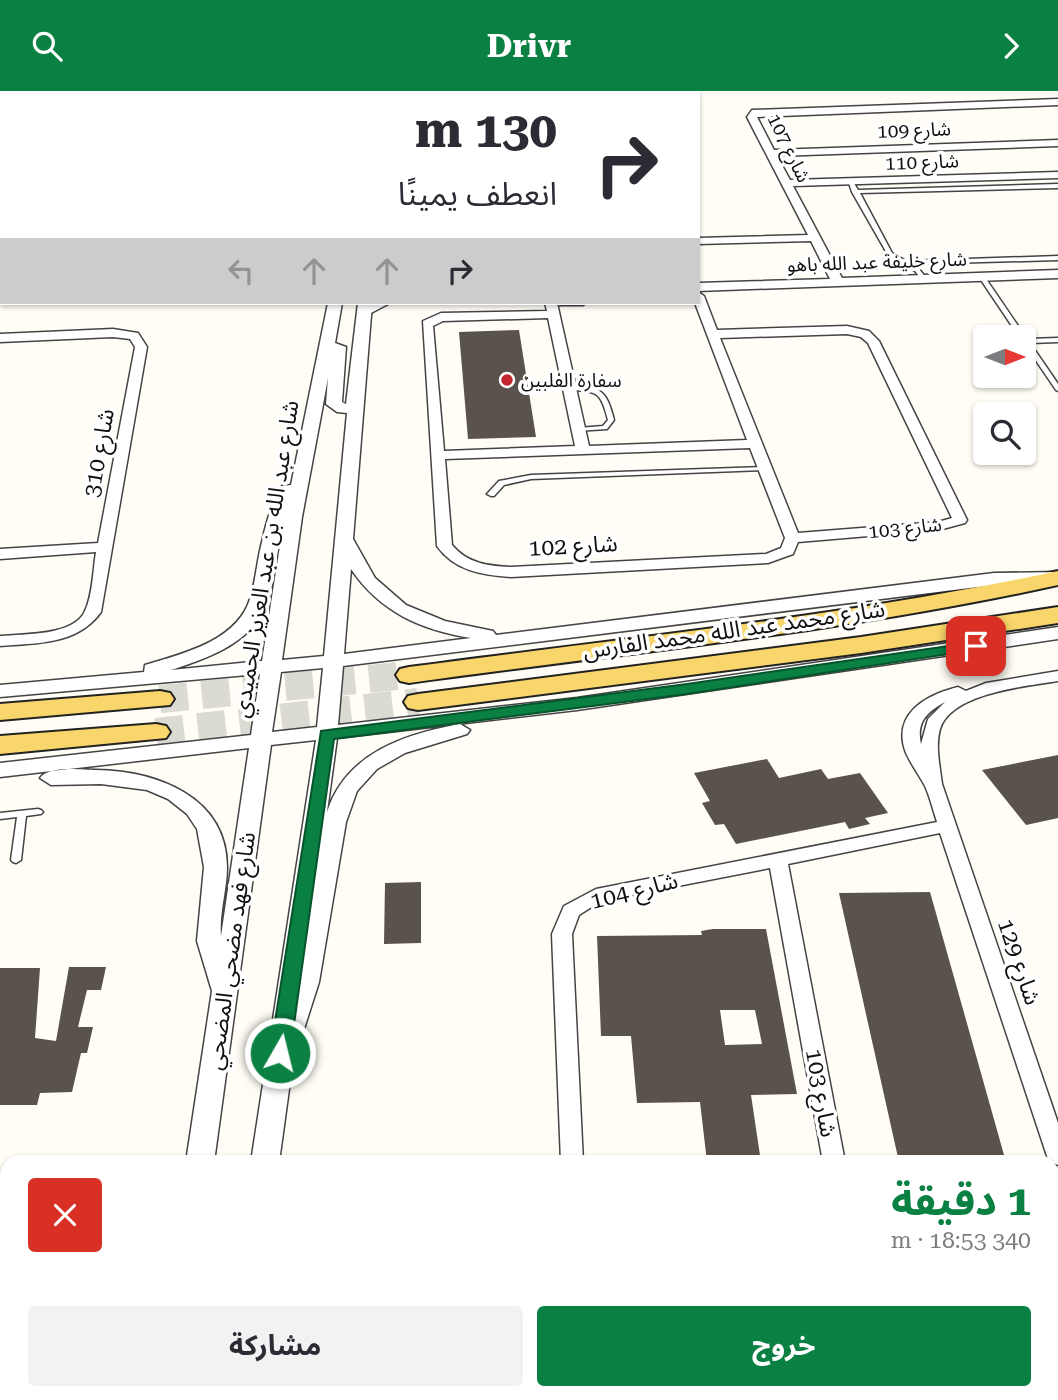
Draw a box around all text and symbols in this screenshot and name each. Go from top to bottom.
icon: search [28,27,66,65]
text: Drivr [487,27,571,65]
icon: forward [992,27,1030,65]
text: 130 m [415,102,557,159]
street label: شارع 107 [761,110,816,187]
street label: شارع 109 [877,117,951,145]
icon: right [581,119,672,210]
street label: شارع 110 [885,149,959,177]
text: انعطف يمينًا [398,175,557,213]
street label: شارع خليفة عبد الله باهو [787,247,967,279]
icon: left [222,252,260,290]
icon: ahead [295,252,333,290]
icon: ahead [368,252,406,290]
icon: right [441,252,479,290]
north arrow [973,325,1036,389]
map controls [973,325,1036,465]
place label: سفارة الفلبين [521,369,622,392]
marker: سفارة الفلبين [499,372,515,388]
street label: شارع عبد الله بن عبد العزيز الحميدي [228,398,308,720]
button: search [973,402,1036,465]
street label: شارع 310 [78,407,123,500]
street label: شارع 103 [867,513,943,545]
street label: شارع 102 [528,530,618,565]
street label: شارع محمد عبد الله محمد الفارس [581,595,887,668]
pin [946,616,1006,676]
icon: arrive [957,627,995,665]
street label: شارع فهد مضحي المضحي [201,830,264,1072]
street label: شارع 104 [587,867,681,918]
street label: شارع 129 [989,915,1046,1010]
position arrow [243,1016,317,1090]
street label: شارع 103 [797,1047,842,1140]
text: 1 دقيقة [891,1176,1031,1225]
button: close [28,1178,102,1252]
text: 340 m · 18:53 [891,1227,1031,1254]
button: مشاركة [28,1306,523,1386]
button: خروج [537,1306,1031,1386]

